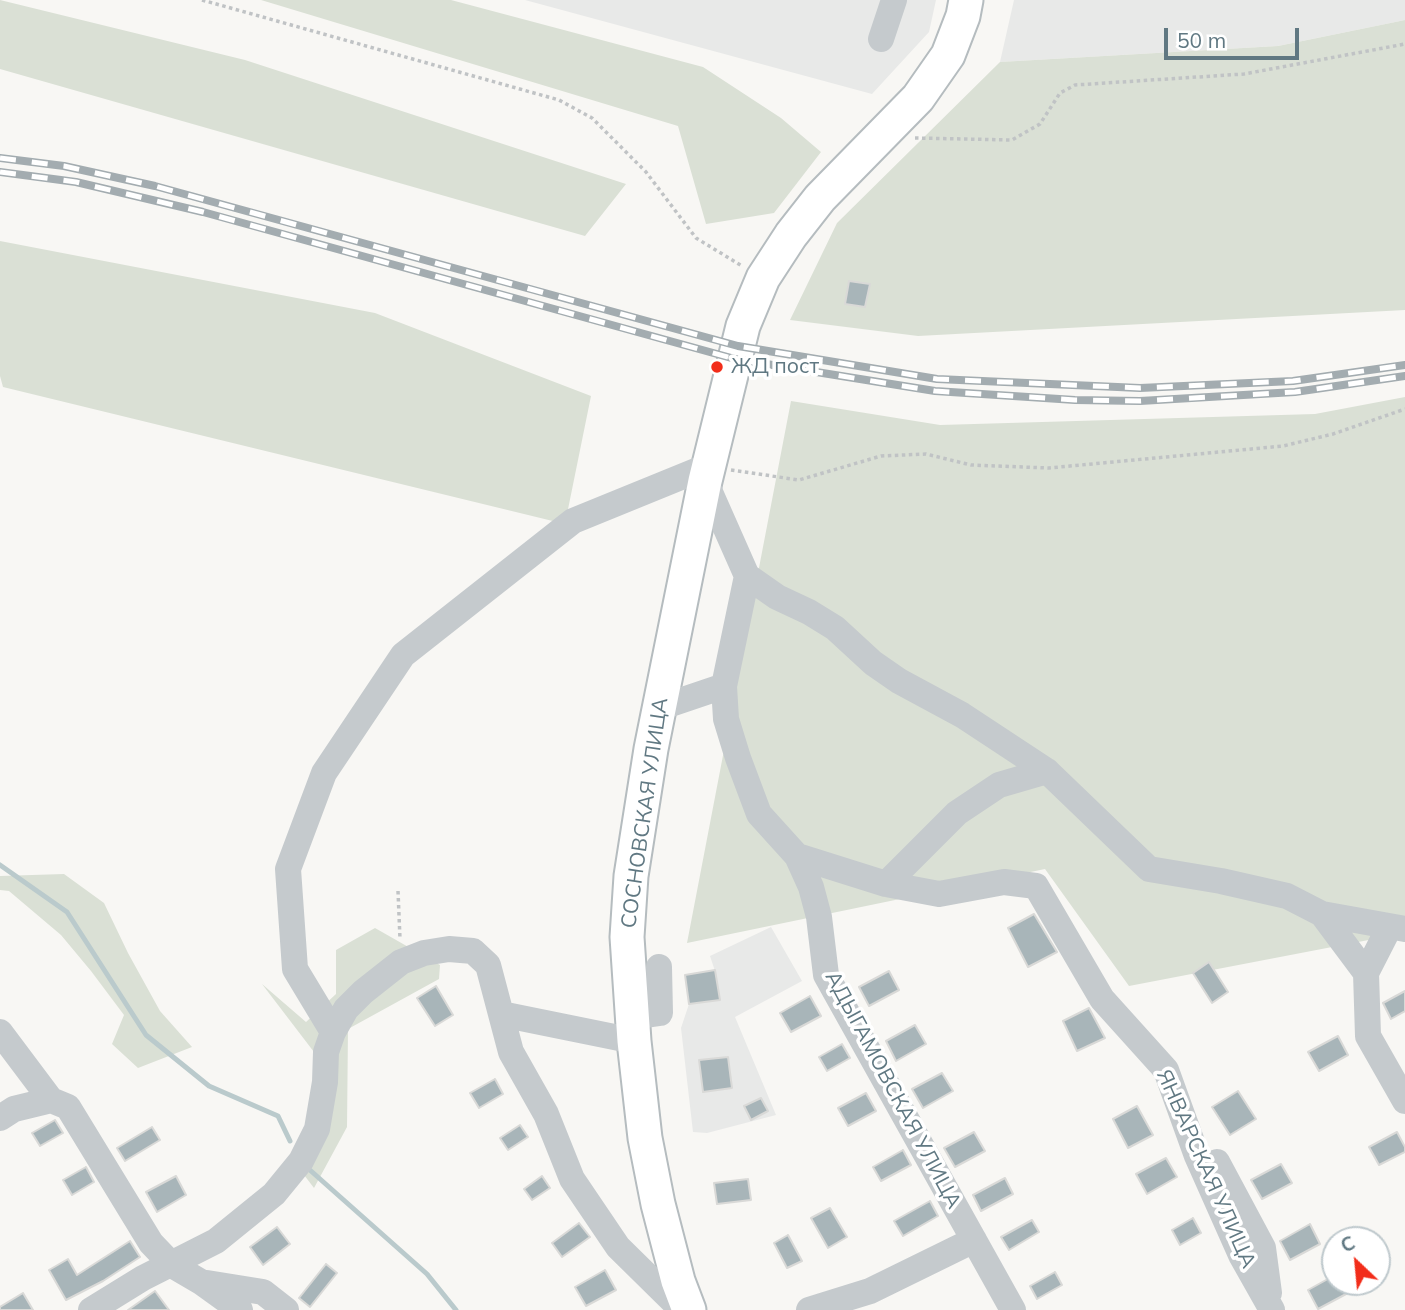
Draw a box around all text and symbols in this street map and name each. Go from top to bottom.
scale bar [1167,14,1302,58]
text: 50 m [1177,27,1226,53]
place label: ЖД пост [731,354,819,380]
marker: ЖД пост [709,359,725,375]
street label: СОСНОВСКАЯ УЛИЦА [616,696,674,930]
street label: АДЫГАМОВСКАЯ УЛИЦА [820,967,966,1213]
street label: ЯНВАРСКАЯ УЛИЦА [1151,1066,1261,1272]
north arrow [1321,1226,1391,1296]
text: С [1337,1230,1359,1258]

